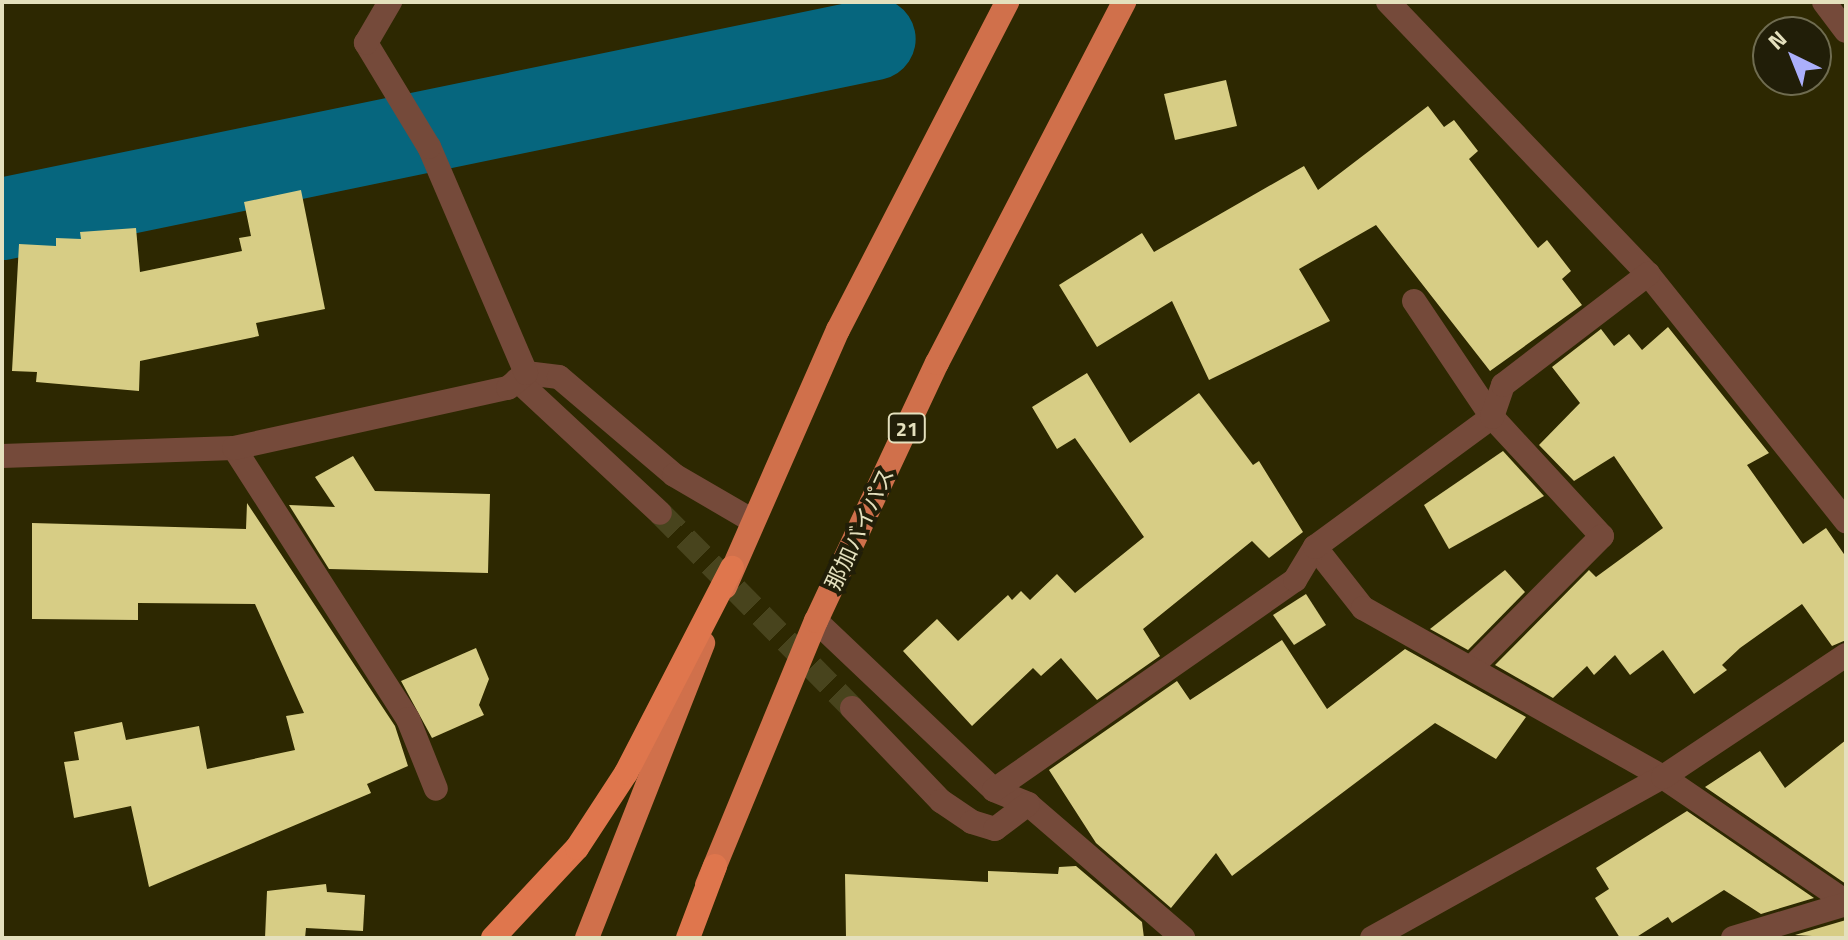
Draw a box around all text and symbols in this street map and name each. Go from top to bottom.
north arrow [1752,16,1832,96]
text: N [1760,22,1794,58]
road number: 21 [887,412,927,444]
street label: 那加バイパス [820,464,900,594]

